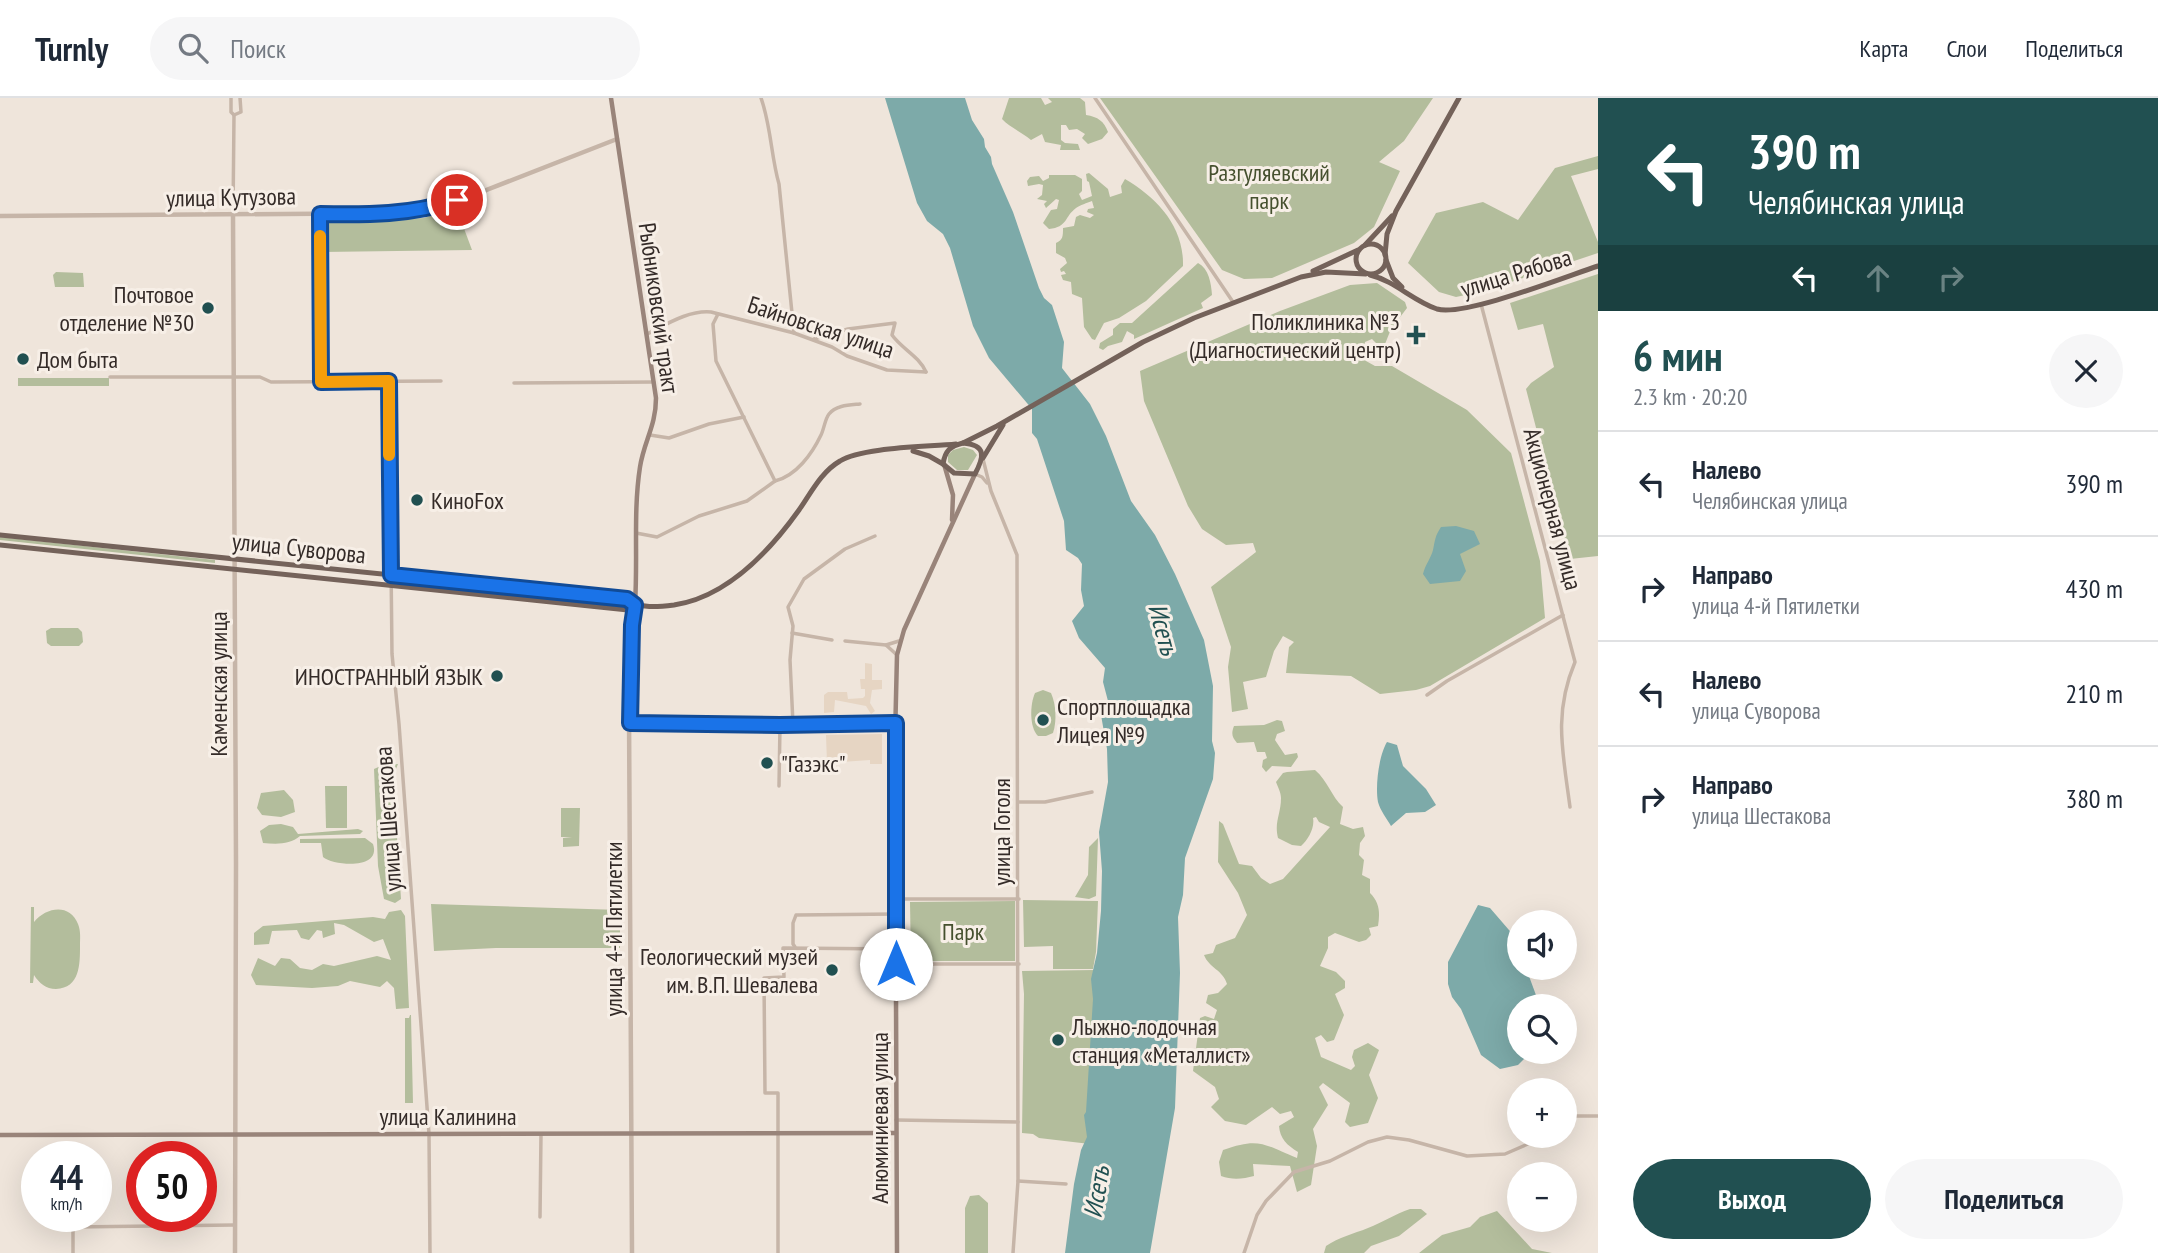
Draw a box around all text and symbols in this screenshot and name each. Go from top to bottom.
search box [150,17,640,80]
text: Turnly [35,27,108,70]
icon: search [174,29,212,67]
text: Поиск [230,32,286,65]
text: Карта [1860,33,1908,64]
text: Слои [1946,33,1987,64]
text: Поделиться [2025,33,2123,64]
text: 390 m [1748,119,1861,183]
icon: left [1633,126,1724,217]
park label: Разгуляевский парк [1208,157,1330,216]
pin [427,170,487,230]
street label: улица Кутузова [166,180,296,214]
icon: arrive [438,181,476,219]
text: Челябинская улица [1748,181,1965,223]
street label: Рыбниковский тракт [632,221,686,396]
street label: улица Рябова [1457,241,1575,305]
icon: left [1786,259,1824,297]
icon: ahead [1859,259,1897,297]
icon: right [1932,259,1970,297]
place label: Почтовое отделение №30 [60,279,194,338]
street label: Байновская улица [744,289,898,365]
marker: Почтовое отделение №30 [200,300,216,316]
place label: Поликлиника №3 (Диагностический центр) [1189,306,1400,365]
marker: Поликлиника №3 (Диагностический центр) [1406,325,1426,345]
text: 6 мин [1633,328,1723,383]
button: close [2049,334,2123,408]
place label: Дом быта [37,344,118,375]
marker: Дом быта [15,351,31,367]
text: 2.3 km · 20:20 [1633,382,1747,411]
street label: Акционерная улица [1516,425,1590,593]
text: Налево [1692,453,1761,486]
icon: left [1633,465,1671,503]
text: 390 m [2065,467,2123,500]
place label: КиноFox [431,485,504,516]
text: Челябинская улица [1692,486,1848,515]
marker: КиноFox [409,492,425,508]
street label: улица Суворова [231,526,367,570]
text: Направо [1692,558,1773,591]
icon: right [1633,570,1671,608]
text: 430 m [2065,572,2123,605]
text: улица 4-й Пятилетки [1692,591,1860,620]
water label: Исеть [1141,600,1187,659]
street label: Каменская улица [203,611,234,757]
place label: ИНОСТРАННЫЙ ЯЗЫК [295,661,483,692]
text: Налево [1692,663,1761,696]
marker: ИНОСТРАННЫЙ ЯЗЫК [489,668,505,684]
icon: left [1633,675,1671,713]
text: 210 m [2065,677,2123,710]
place label: Спортплощадка Лицея №9 [1056,691,1191,750]
text: улица Суворова [1692,696,1821,725]
marker: Спортплощадка Лицея №9 [1035,712,1051,728]
street label: улица Шестакова [367,746,409,892]
place label: "Газэкс" [781,748,846,779]
marker: "Газэкс" [759,755,775,771]
text: Направо [1692,768,1773,801]
street label: улица Гоголя [986,778,1017,886]
icon: right [1633,780,1671,818]
text: 380 m [2065,782,2123,815]
text: улица Шестакова [1692,801,1831,830]
street label: улица 4-й Пятилетки [598,841,629,1017]
map controls [1507,910,1577,1232]
button: sound [1507,910,1577,980]
park label: Парк [942,916,985,947]
position arrow [859,927,933,1001]
place label: Геологический музей им. В.П. Шевалева [640,941,818,1000]
marker: Геологический музей им. В.П. Шевалева [824,962,840,978]
button: search [1507,994,1577,1064]
place label: Лыжно-лодочная станция «Металлист» [1071,1011,1251,1070]
street label: Алюминиевая улица [864,1032,895,1204]
marker: Лыжно-лодочная станция «Металлист» [1050,1032,1066,1048]
button: + [1507,1078,1577,1148]
street label: улица Калинина [379,1101,517,1132]
speed limit sign: 50 [126,1141,217,1232]
text: 44 [50,1154,83,1200]
button: Выход [1633,1159,1871,1239]
button: Поделиться [1885,1159,2123,1239]
button: − [1507,1162,1577,1232]
water label: Исеть [1076,1163,1117,1220]
text: km/h [51,1192,82,1215]

